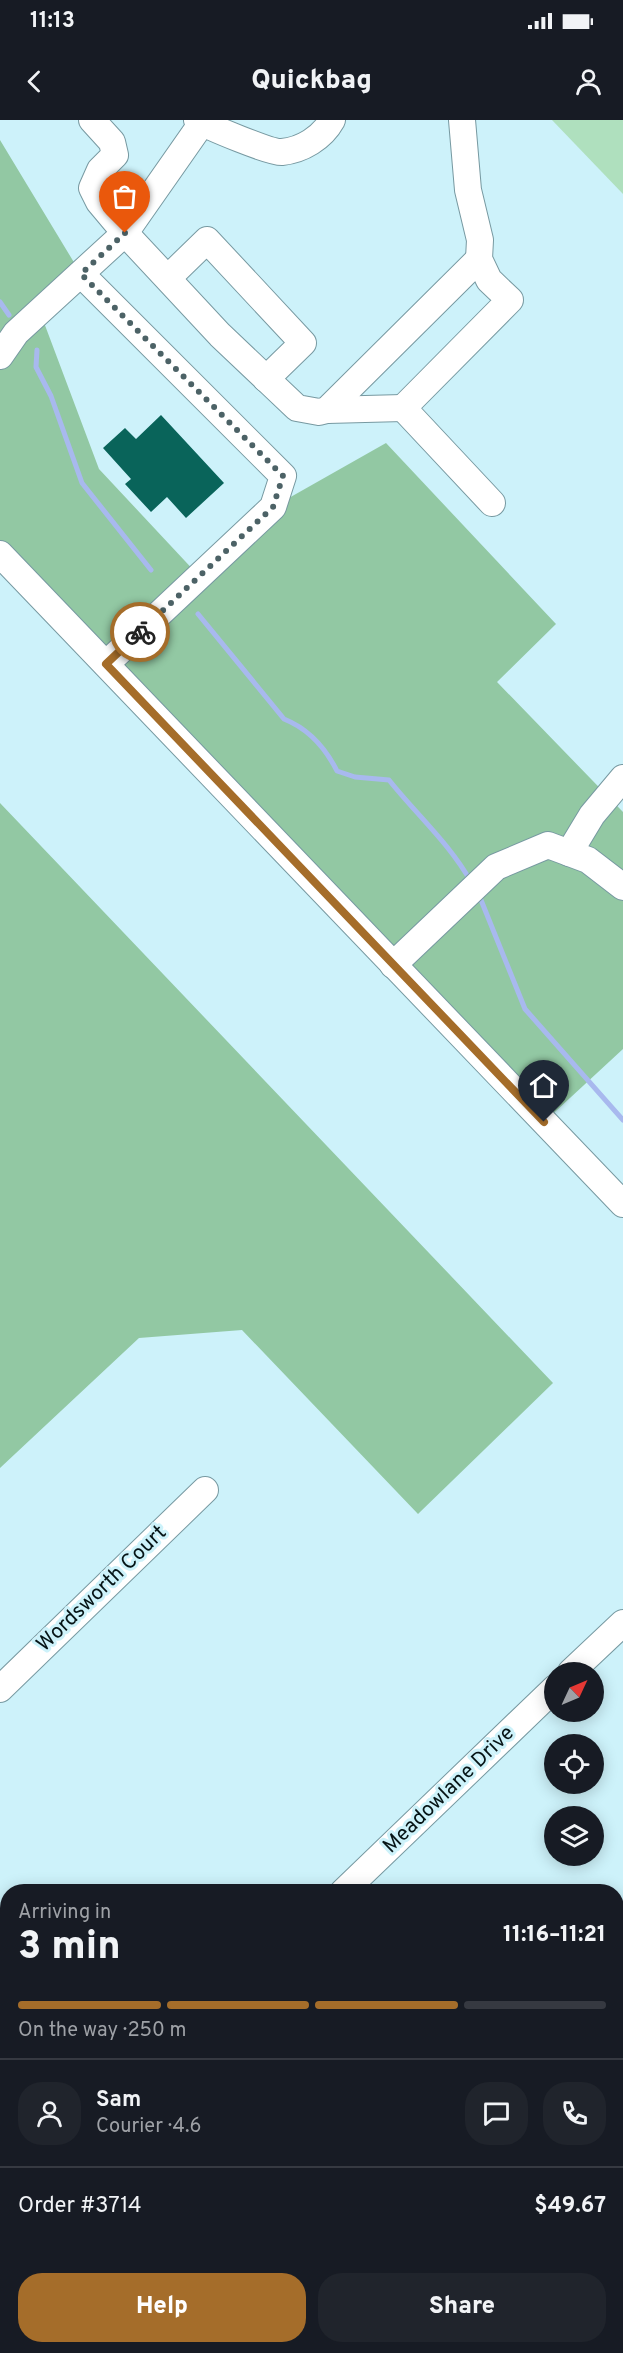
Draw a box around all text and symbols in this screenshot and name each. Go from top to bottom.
text: 11:13 [30,8,75,35]
text: Quickbag [251,64,372,98]
icon: back [18,65,51,98]
icon: person [572,65,605,98]
pin [99,171,150,233]
icon: bag [108,180,141,213]
courier [110,602,170,662]
icon: bike [124,616,157,649]
pin [518,1060,569,1122]
icon: home [527,1069,560,1102]
street label: Wordsworth Court [31,1520,173,1658]
north arrow [544,1662,604,1722]
map controls [544,1662,604,1866]
street label: Meadowlane Drive [377,1720,521,1860]
button: locate [544,1734,604,1794]
button: layers [544,1806,604,1866]
text: Arriving in [18,1900,111,1926]
text: 11:16–11:21 [503,1922,606,1949]
text: 3 min [18,1924,121,1973]
text: On the way · 250 m [18,2018,186,2044]
button: person [18,2082,81,2145]
button: chat [465,2082,528,2145]
button: phone [543,2082,606,2145]
text: Sam [96,2087,141,2114]
text: Courier · 4.6 [96,2114,201,2140]
text: Order #3714 [18,2193,142,2220]
text: $49.67 [534,2193,606,2220]
button: Help [18,2273,306,2342]
button: Share [318,2273,606,2342]

